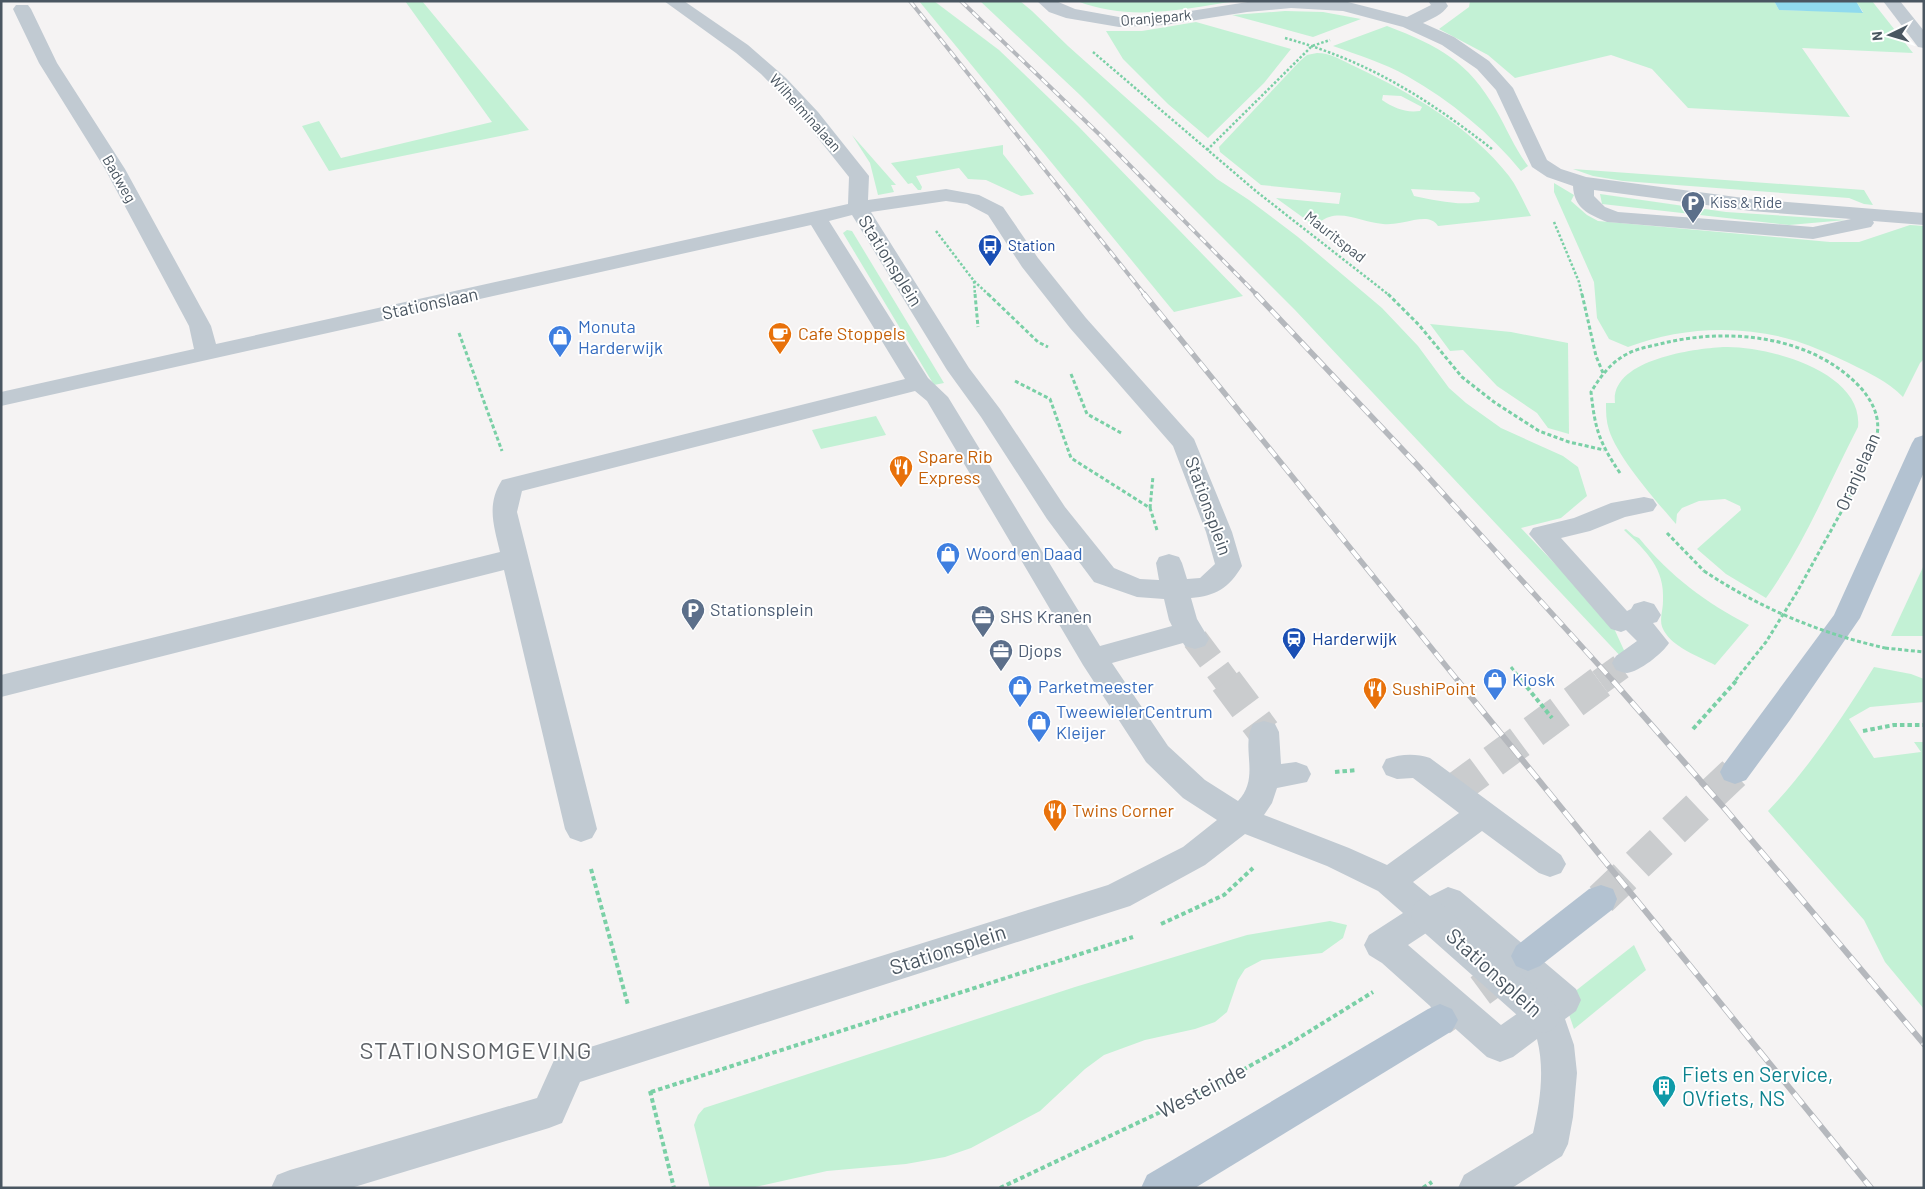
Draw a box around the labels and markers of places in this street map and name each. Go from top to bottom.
parking icon: Kiss & Ride [1680,190,1706,224]
place label: Kiss & Ride [1710,193,1782,211]
bus stop icon: Station [977,233,1003,267]
place label: Station [1008,236,1055,254]
place label: Monuta Harderwijk [578,315,663,358]
cafe icon: Cafe Stoppels [767,321,793,355]
place label: Cafe Stoppels [798,322,905,344]
shop icon: Monuta Harderwijk [547,324,573,358]
place label: Spare Rib Express [918,445,993,488]
restaurant icon: Spare Rib Express [888,454,914,488]
shop icon: Woord en Daad [935,541,961,575]
place label: Woord en Daad [966,542,1083,564]
parking icon: Stationsplein [680,597,706,631]
place label: Stationsplein [710,598,813,620]
office icon: SHS Kranen [970,604,996,638]
place label: SHS Kranen [1000,605,1092,627]
station icon: Harderwijk [1281,626,1307,660]
place label: Harderwijk [1312,627,1397,649]
office icon: Djops [988,638,1014,672]
place label: Djops [1018,639,1062,661]
shop icon: Kiosk [1482,667,1508,701]
place label: Kiosk [1512,668,1555,690]
shop icon: Parketmeester [1007,674,1033,708]
place label: Parketmeester [1038,675,1154,697]
restaurant icon: SushiPoint [1362,676,1388,710]
place label: SushiPoint [1392,677,1476,699]
place label: TweewielerCentrum Kleijer [1056,700,1213,743]
shop icon: TweewielerCentrum Kleijer [1026,709,1052,743]
restaurant icon: Twins Corner [1042,798,1068,832]
place label: Twins Corner [1072,799,1175,821]
place label: Fiets en Service, OVfiets, NS [1682,1061,1833,1110]
building icon: Fiets en Service, OVfiets, NS [1651,1074,1677,1108]

